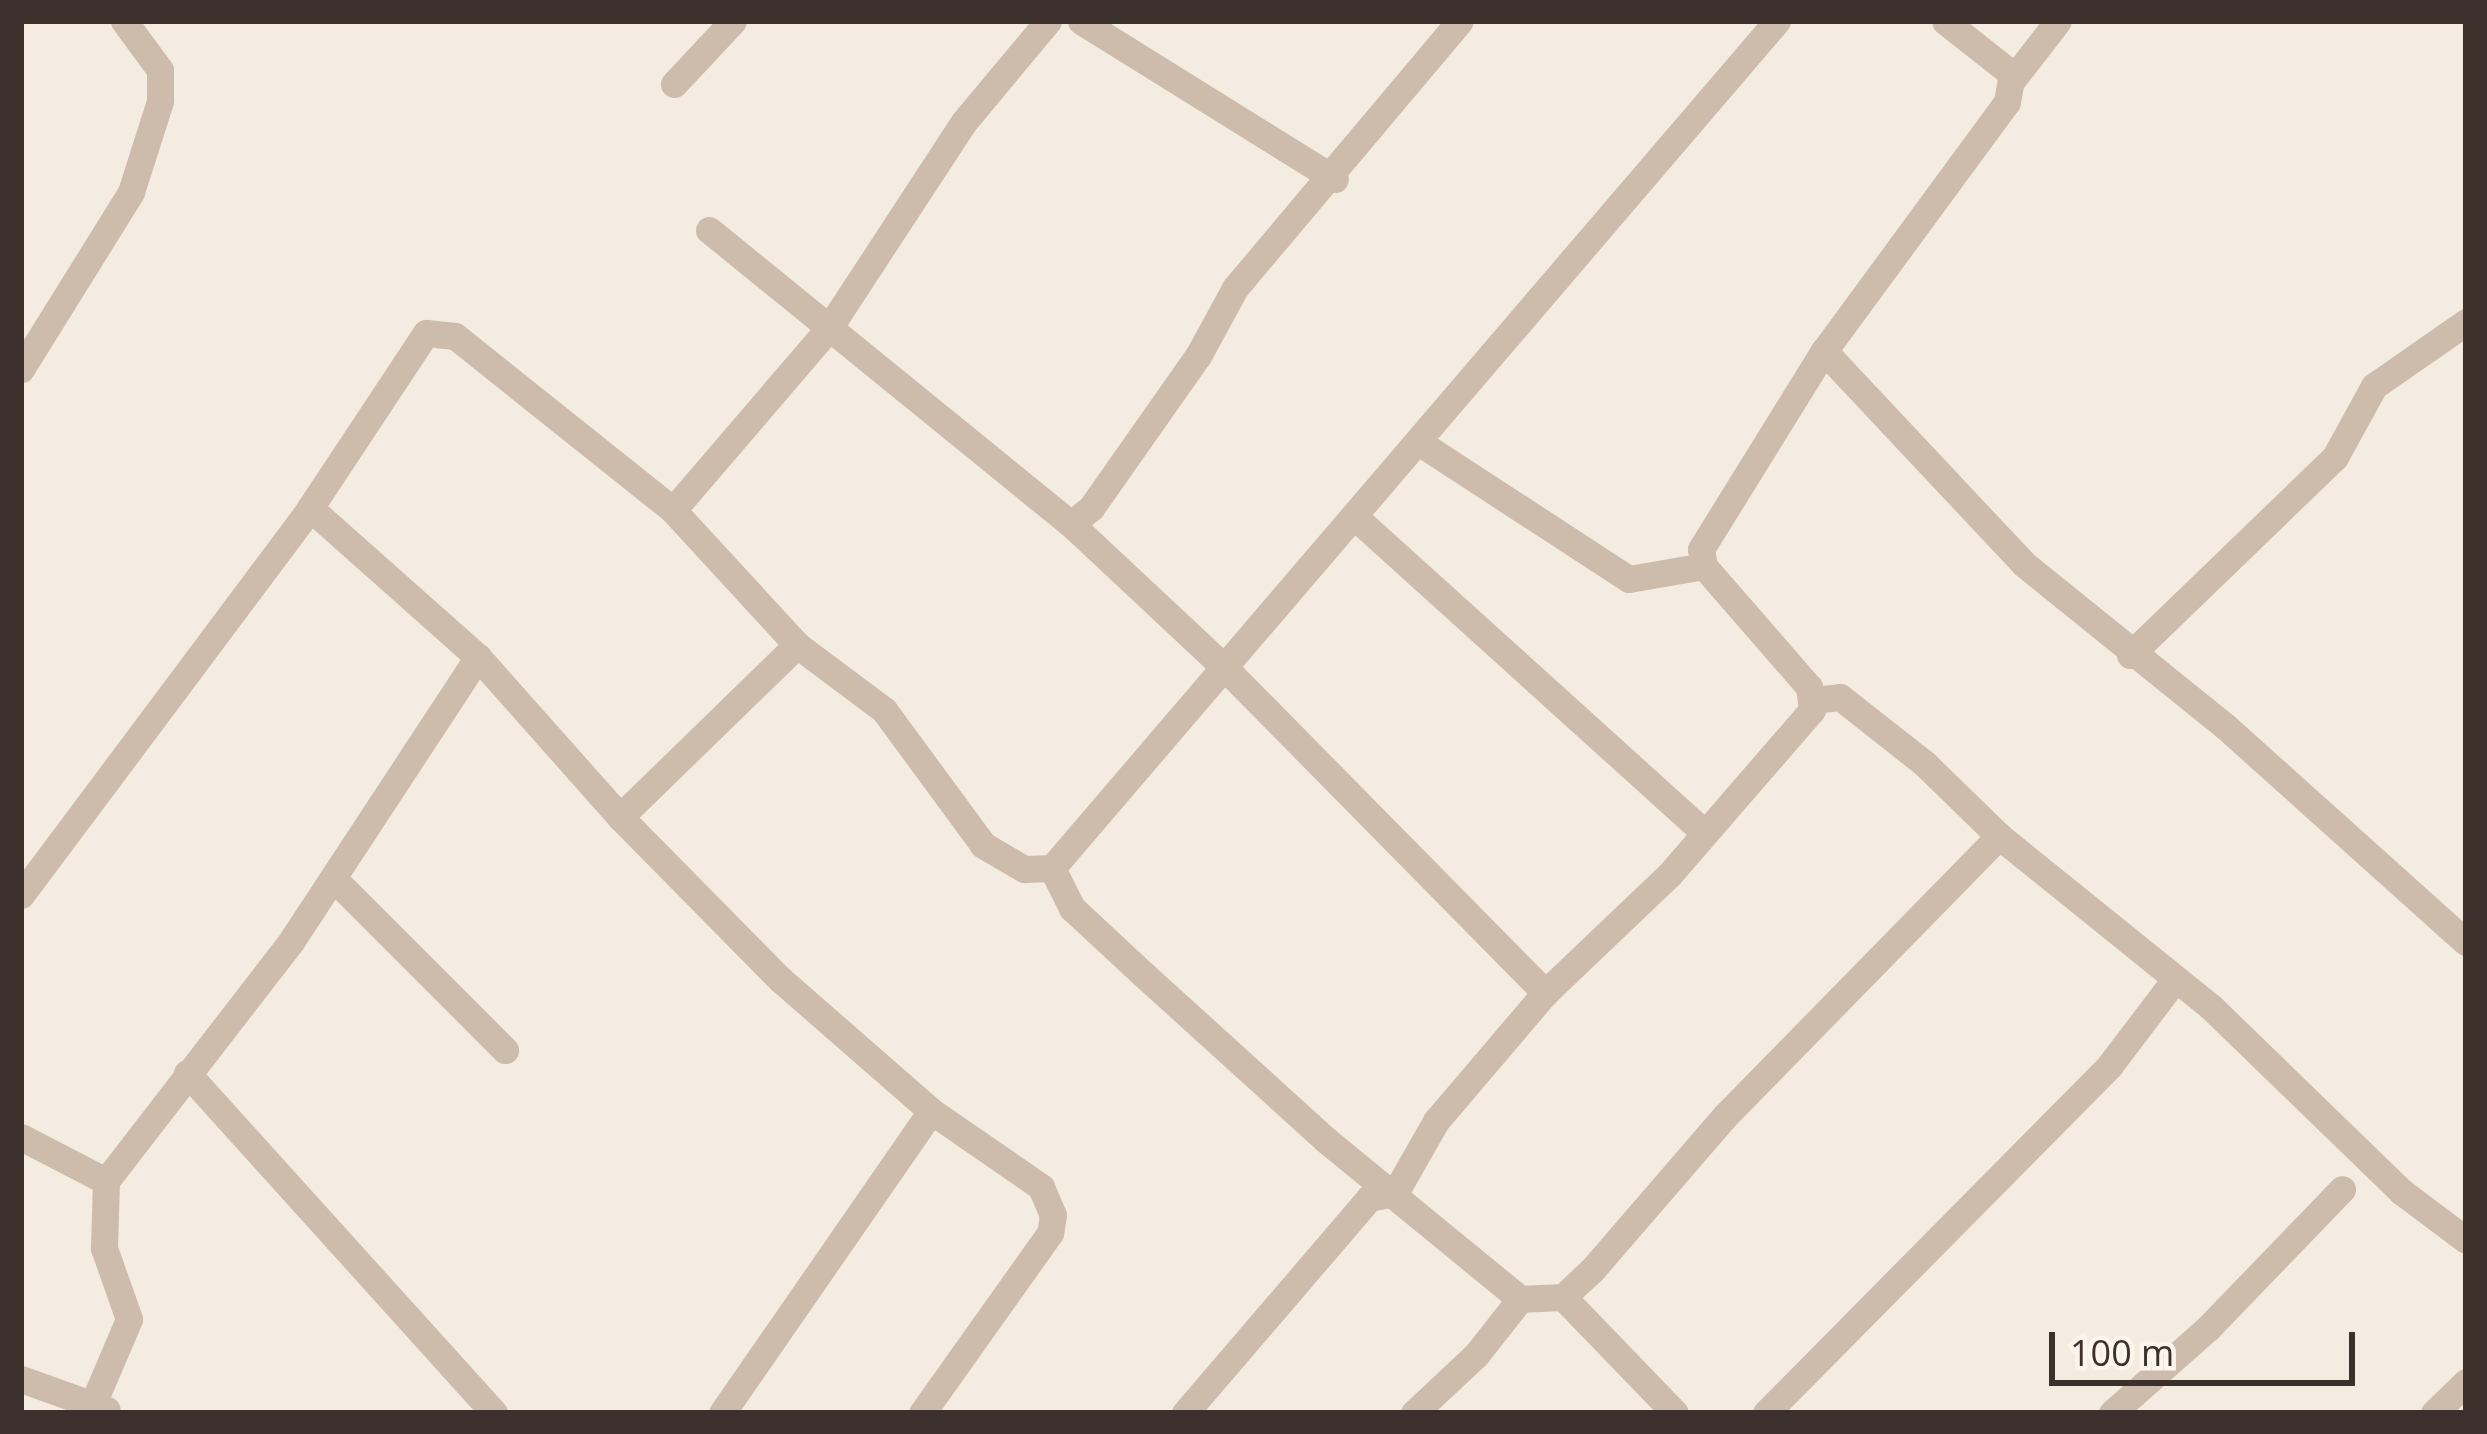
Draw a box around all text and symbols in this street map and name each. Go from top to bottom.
scale bar [2055,1308,2361,1382]
text: 100 m [2070,1328,2174,1377]

